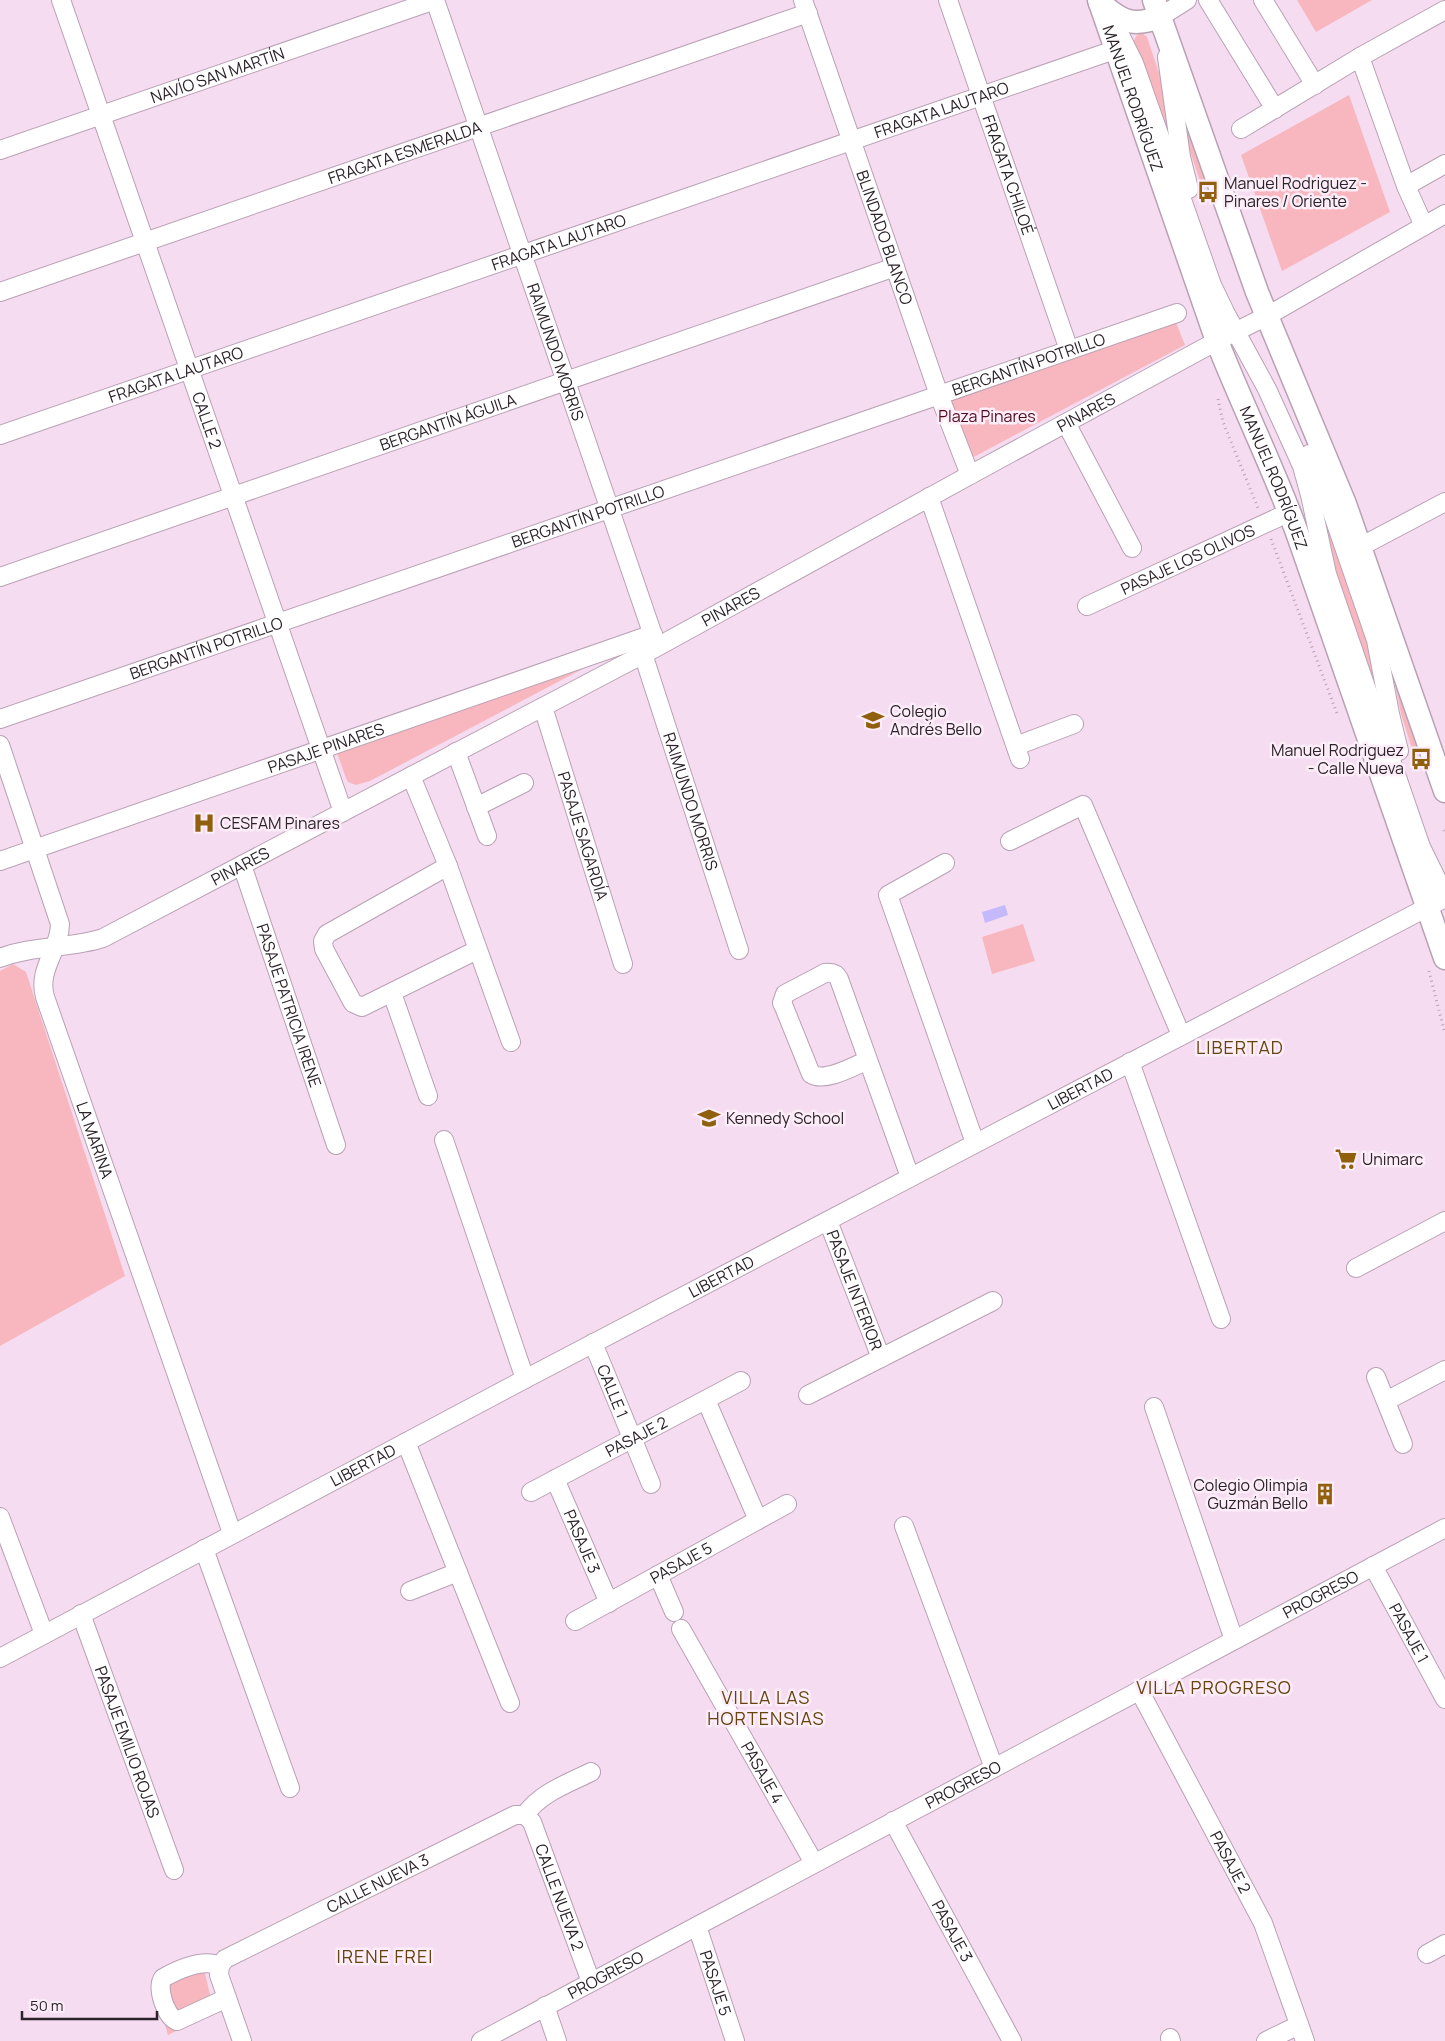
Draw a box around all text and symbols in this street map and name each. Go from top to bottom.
street label: MANUEL RODRÍGUEZ [1098,22,1169,174]
street label: NAVÍO SAN MARTÍN [148,42,287,108]
street label: FRAGATA LAUTARO [871,76,1012,143]
street label: FRAGATA CHILOÉ [978,112,1039,238]
street label: FRAGATA ESMERALDA [325,116,484,189]
street label: BLINDADO BLANCO [851,167,918,308]
place label: Manuel Rodriguez - Pinares / Oriente [1224,172,1367,212]
bus stop icon: Manuel Rodriguez - Pinares / Oriente [1195,179,1221,205]
street label: FRAGATA LAUTARO [488,208,629,275]
street label: RAIMUNDO MORRIS [522,280,590,424]
street label: BERGANTÍN POTRILLO [949,328,1108,401]
street label: FRAGATA LAUTARO [106,341,246,408]
street label: PINARES [1053,387,1119,437]
street label: BERGANTÍN ÁGUILA [377,388,519,456]
street label: CALLE 2 [187,389,227,452]
street label: MANUEL RODRÍGUEZ [1235,403,1313,553]
park label: Plaza Pinares [938,405,1036,427]
street label: BERGANTÍN POTRILLO [509,479,668,553]
street label: PASAJE LOS OLIVOS [1117,519,1258,600]
street label: PINARES [698,582,764,631]
street label: BERGANTÍN POTRILLO [127,611,286,684]
place label: Colegio Andrés Bello [890,700,982,740]
school or university icon: Colegio Andrés Bello [860,707,886,733]
street label: PASAJE PINARES [265,717,387,778]
street label: RAIMUNDO MORRIS [658,730,724,873]
place label: Manuel Rodriguez - Calle Nueva [1271,739,1404,779]
bus stop icon: Manuel Rodriguez - Calle Nueva [1408,746,1434,772]
street label: PASAJE SAGARDÍA [553,769,614,903]
hospital icon: CESFAM Pinares [191,810,217,836]
place label: CESFAM Pinares [220,812,340,834]
street label: PINARES [207,842,273,890]
street label: PASAJE PATRICIA IRENE [251,921,327,1090]
district label: LIBERTAD [1196,1035,1284,1059]
street label: LIBERTAD [1044,1062,1117,1115]
street label: LA MARINA [71,1099,118,1181]
school or university icon: Kennedy School [696,1105,722,1131]
place label: Kennedy School [726,1107,844,1129]
supermarket icon: Unimarc [1333,1146,1359,1172]
place label: Unimarc [1362,1148,1424,1170]
street label: PASAJE INTERIOR [821,1227,888,1353]
street label: LIBERTAD [685,1250,758,1303]
street label: CALLE 1 [592,1361,634,1421]
street label: PASAJE 2 [601,1411,671,1462]
street label: LIBERTAD [326,1439,400,1492]
place label: Colegio Olimpia Guzmán Bello [1193,1474,1308,1514]
building icon: Colegio Olimpia Guzmán Bello [1312,1481,1338,1507]
street label: PASAJE 3 [559,1506,606,1577]
street label: PASAJE 5 [646,1537,716,1589]
street label: PROGRESO [1279,1565,1363,1623]
street label: PASAJE 1 [1384,1599,1434,1667]
street label: PASAJE EMILIO ROJAS [90,1663,165,1821]
district label: VILLA PROGRESO [1136,1675,1292,1699]
district label: VILLA LAS HORTENSIAS [707,1685,825,1730]
street label: PASAJE 4 [736,1737,789,1807]
street label: PROGRESO [921,1755,1005,1814]
street label: PASAJE 2 [1205,1827,1256,1897]
street label: CALLE NUEVA 2 [530,1841,589,1954]
street label: CALLE NUEVA 3 [323,1848,433,1918]
street label: PASAJE 3 [927,1896,978,1966]
district label: IRENE FREI [337,1944,433,1968]
street label: PROGRESO [564,1945,648,2004]
street label: PASAJE 5 [695,1947,737,2019]
scale bar [22,1988,158,2020]
text: 50 m [30,1995,64,2016]

